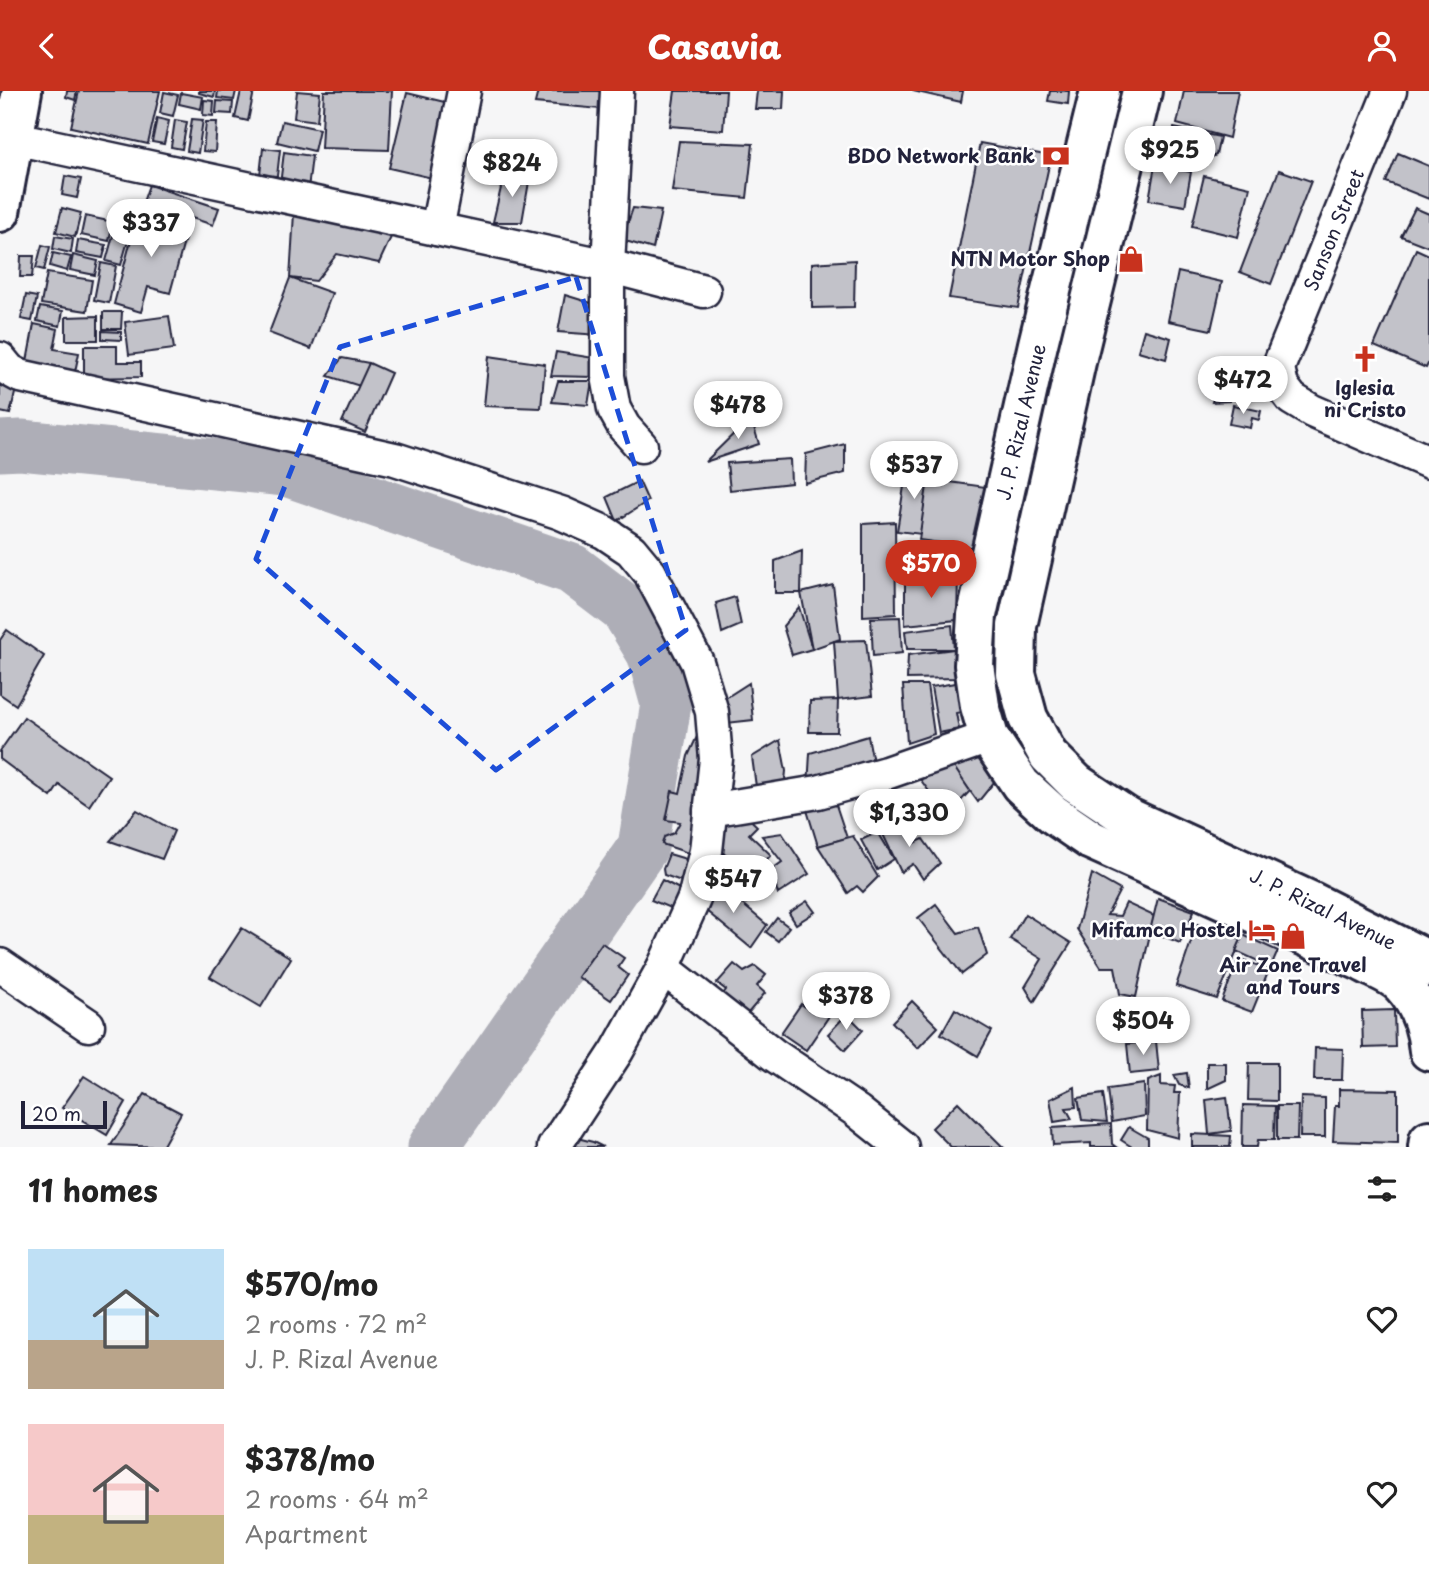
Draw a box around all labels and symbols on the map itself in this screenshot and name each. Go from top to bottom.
pin: $925 [1129,127,1211,186]
pin: $824 [471,139,553,199]
place label: BDO Network Bank [847,141,1035,169]
bank icon: BDO Network Bank [1041,141,1071,171]
street label: Sanson Street [1296,164,1370,295]
pin: $337 [110,199,192,259]
place label: NTN Motor Shop [950,244,1110,272]
shop icon: NTN Motor Shop [1116,244,1146,274]
street label: J. P. Rizal Avenue [988,341,1052,503]
church icon: Iglesia ni Cristo [1350,344,1380,374]
pin: $472 [1202,357,1284,416]
place label: Iglesia ni Cristo [1324,373,1406,423]
pin: $478 [697,381,779,441]
pin: $537 [873,441,955,501]
pin: $570 [890,540,972,600]
pin: $1,330 [852,789,966,849]
pin: $547 [692,855,774,915]
street label: J. P. Rizal Avenue [1246,861,1401,956]
place label: Mifamco Hostel [1091,915,1241,943]
hotel icon: Mifamco Hostel [1247,915,1277,945]
shop icon: Air Zone Travel and Tours [1278,921,1308,951]
place label: Air Zone Travel and Tours [1220,950,1366,1000]
pin: $378 [805,972,887,1032]
pin: $504 [1102,997,1184,1057]
scale bar [21,1098,107,1130]

